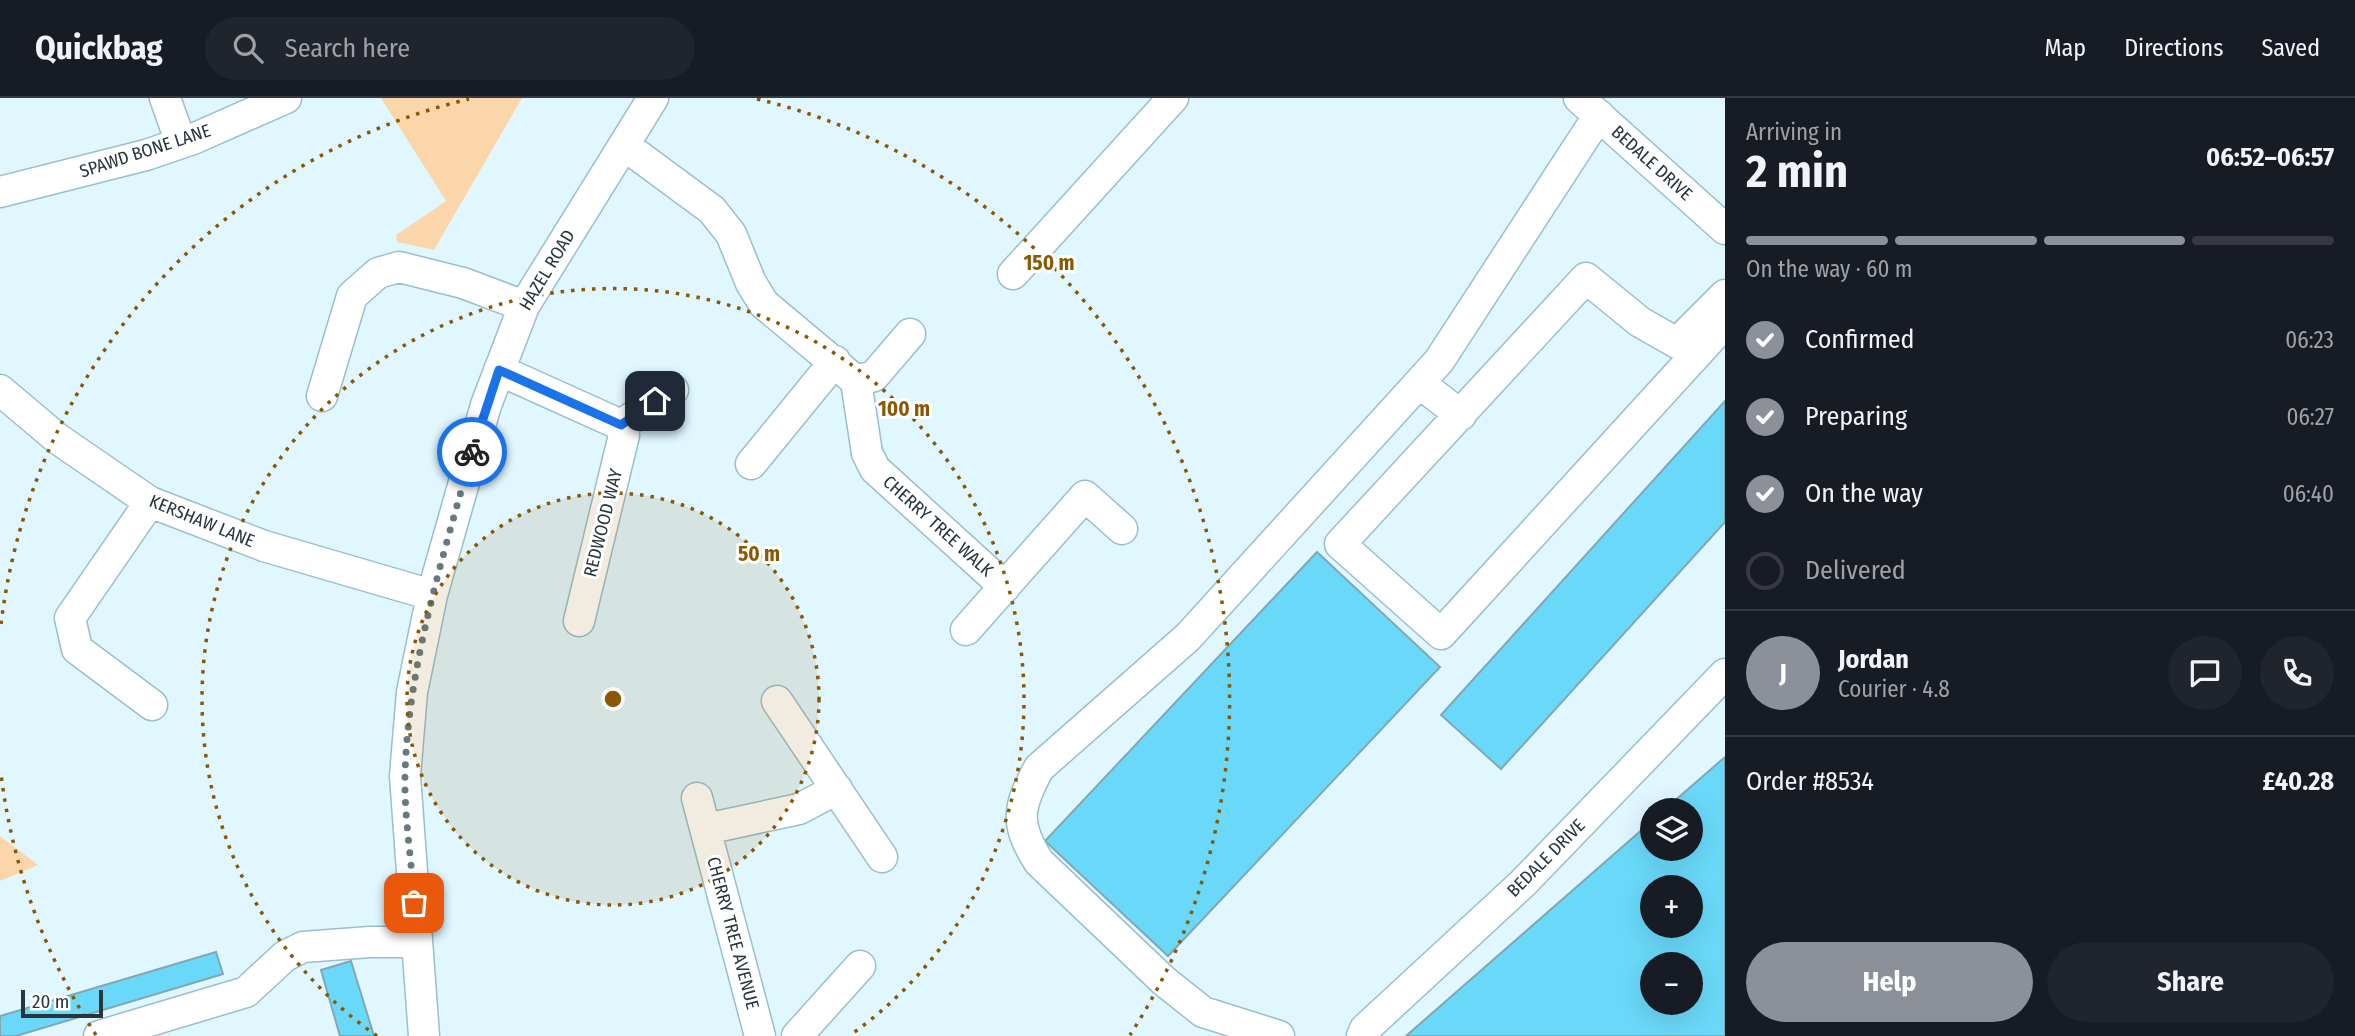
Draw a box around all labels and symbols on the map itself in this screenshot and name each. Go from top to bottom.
street label: SPAWD BONE LANE [77,119,213,183]
street label: BEDALE DRIVE [1607,121,1697,205]
street label: HAZEL ROAD [514,226,580,314]
text: 150 m [1023,250,1075,276]
pin [625,371,685,431]
text: 100 m [878,396,930,422]
courier [437,417,507,487]
street label: REDWOOD WAY [579,467,627,579]
street label: CHERRY TREE WALK [878,471,998,582]
street label: KERSHAW LANE [146,490,258,552]
text: 50 m [738,541,780,567]
centre of rings [601,687,625,711]
street label: BEDALE DRIVE [1502,814,1590,902]
street label: CHERRY TREE AVENUE [702,854,764,1012]
pin [384,873,444,933]
scale bar [21,987,103,1019]

